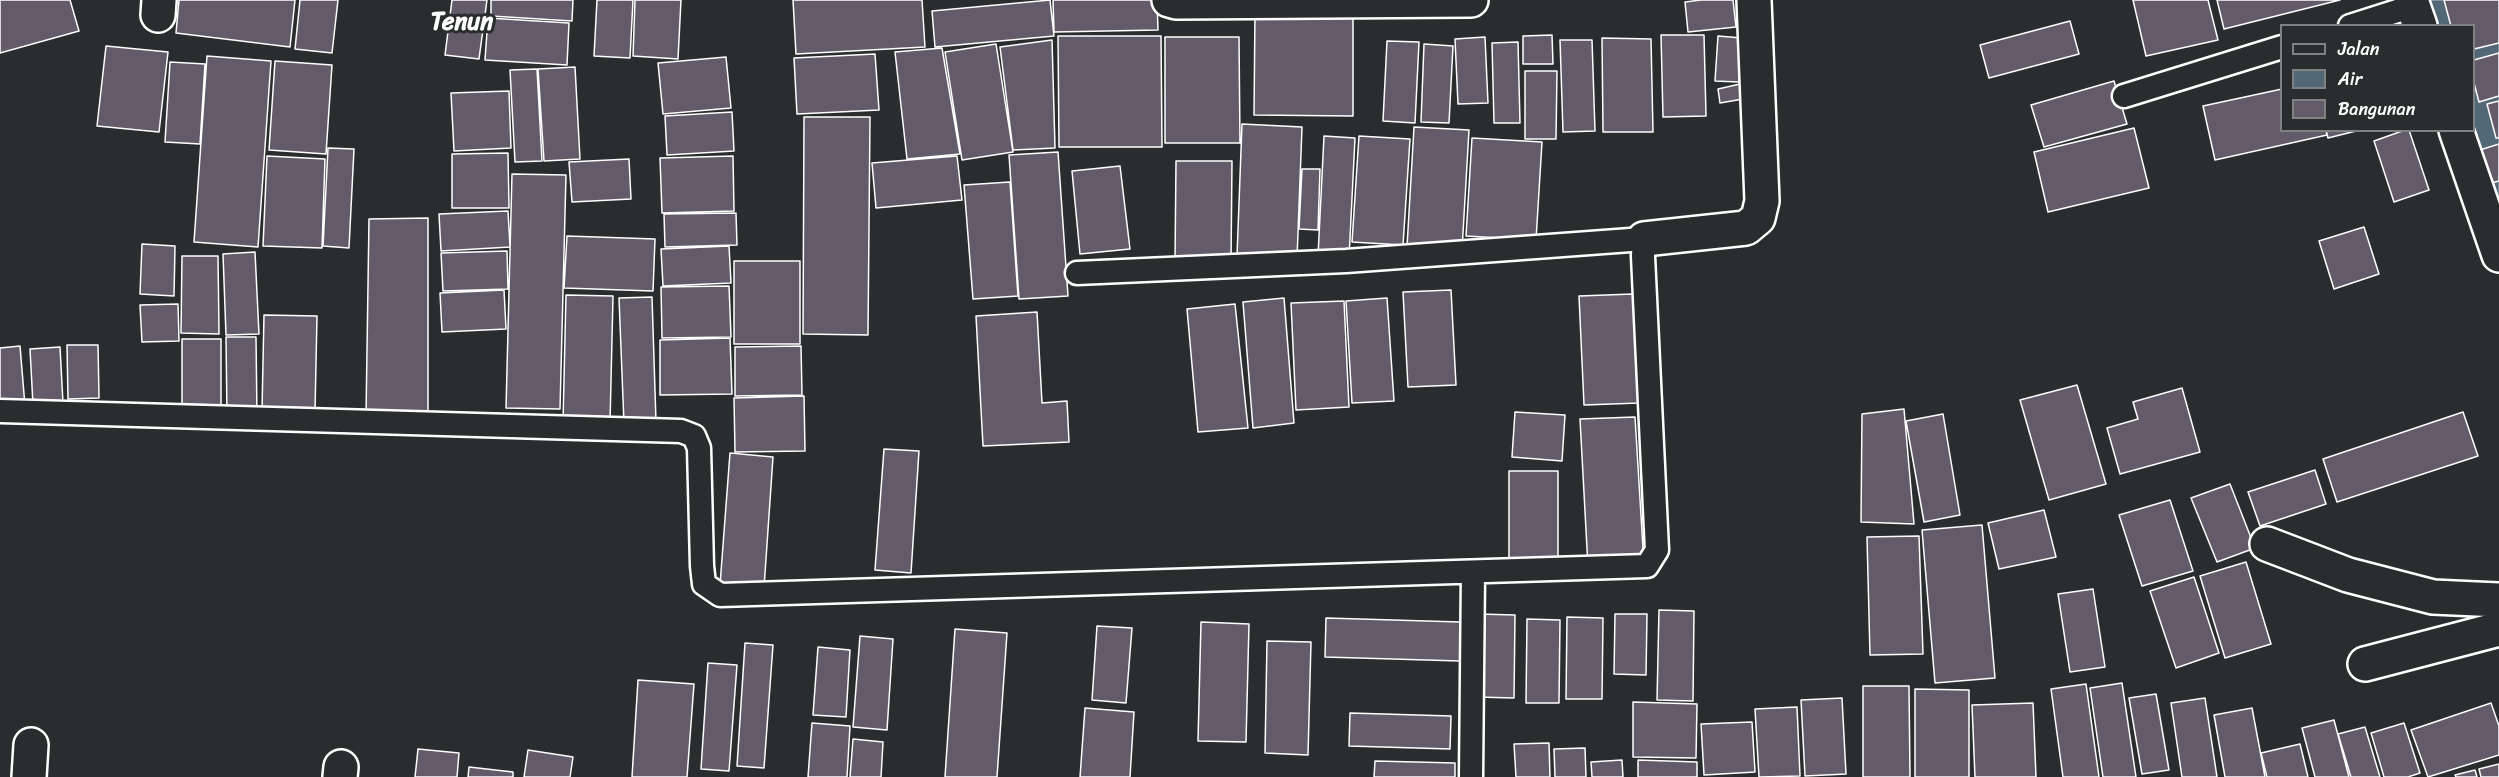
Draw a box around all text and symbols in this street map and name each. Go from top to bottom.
district label: Tenun [431,9,493,37]
legend [2280,24,2475,132]
text: Jalan [2338,33,2379,65]
text: Air [2338,63,2362,95]
text: Bangunan [2338,93,2415,125]

